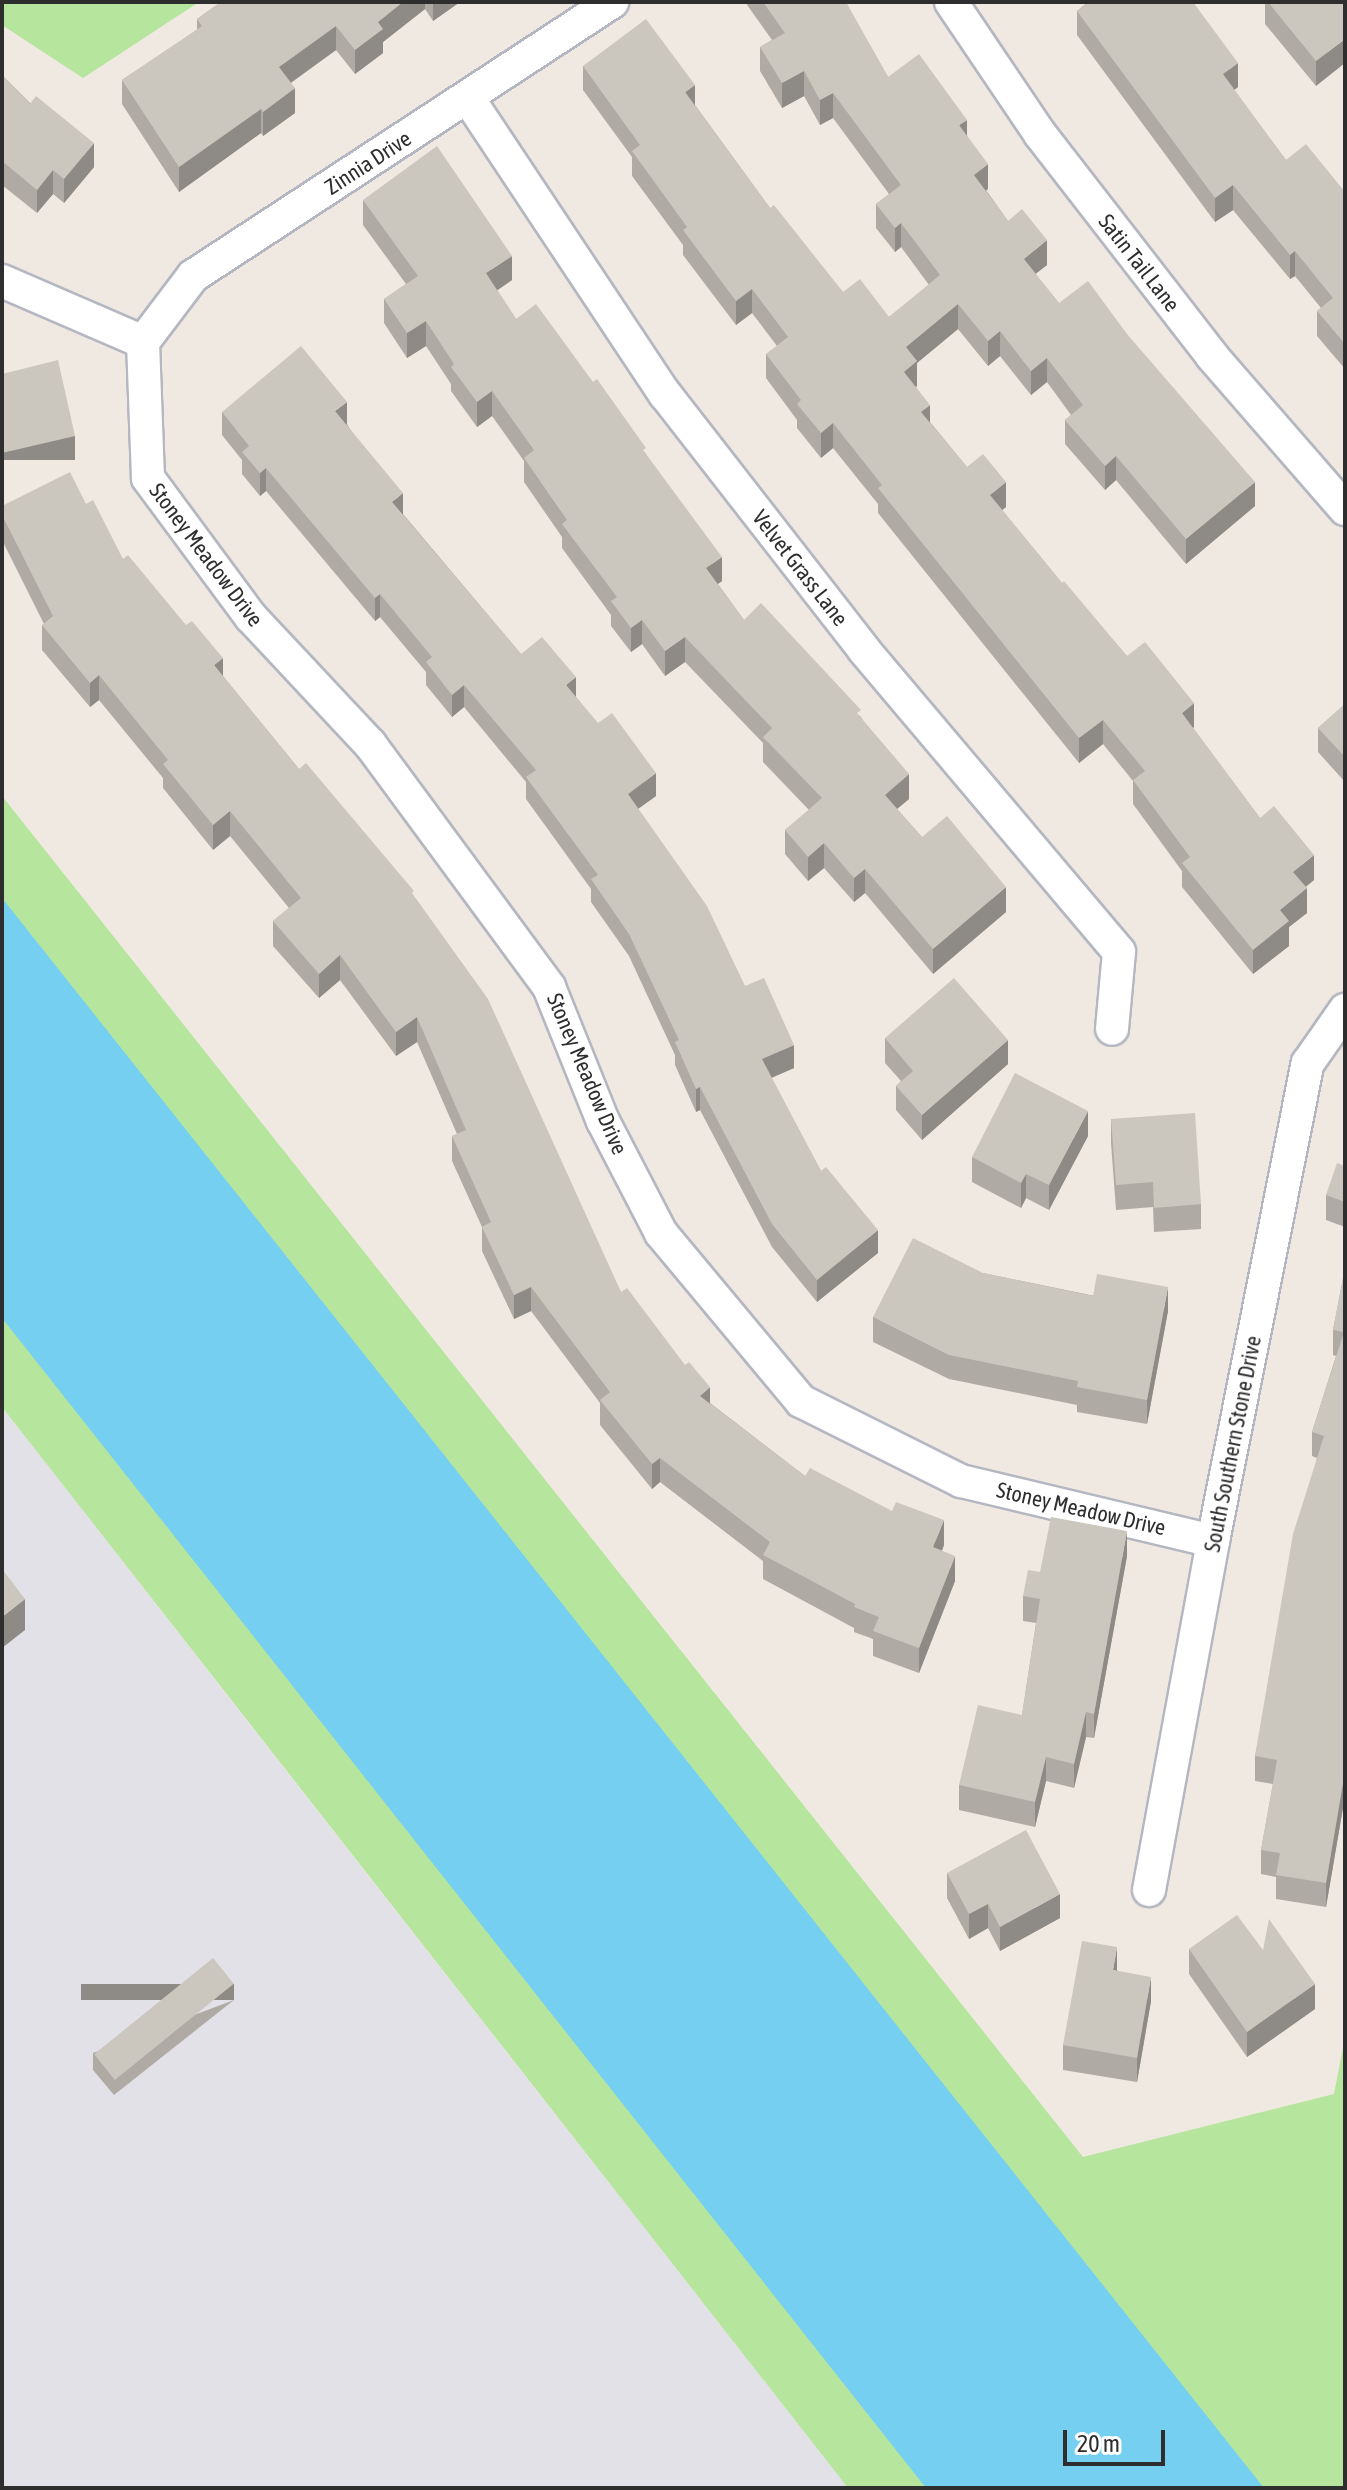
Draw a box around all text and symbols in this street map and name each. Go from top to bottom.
street label: Zinnia Drive [320,125,416,201]
street label: Satin Tail Lane [1093,209,1185,317]
street label: Stoney Meadow Drive [144,478,268,632]
street label: Velvet Grass Lane [747,505,853,631]
street label: Stoney Meadow Drive [541,989,633,1159]
street label: South Southern Stone Drive [1199,1334,1267,1554]
street label: Stoney Meadow Drive [994,1477,1168,1541]
scale bar [1067,2414,1169,2464]
text: 20 m [1077,2430,1120,2457]

